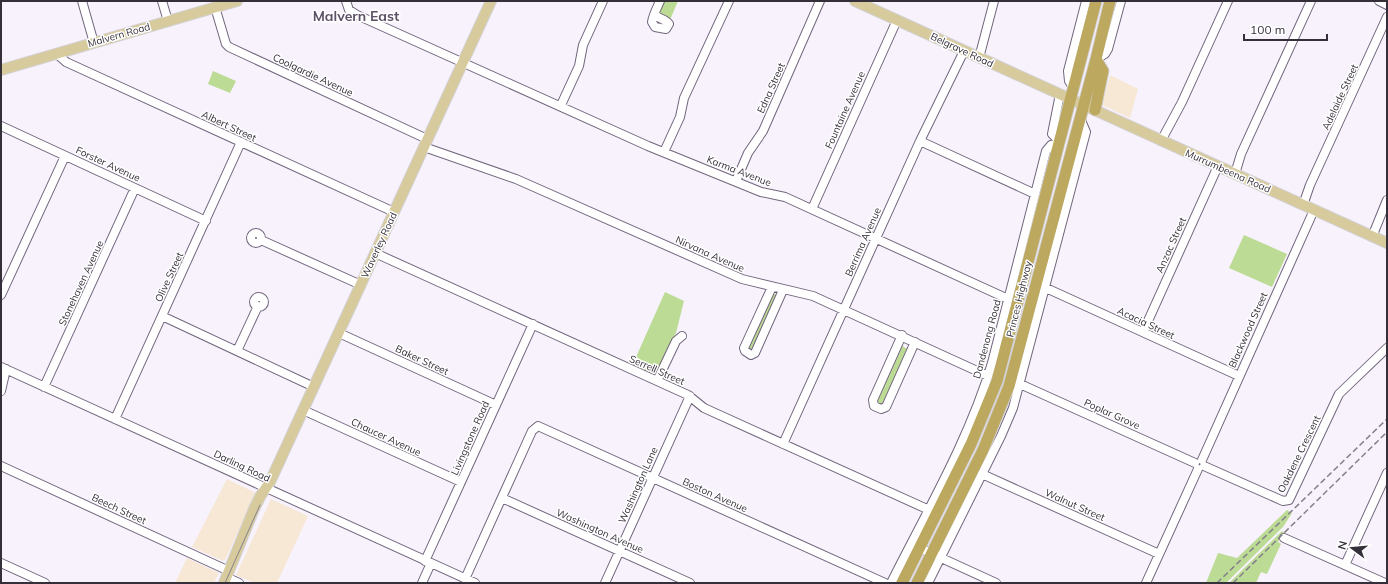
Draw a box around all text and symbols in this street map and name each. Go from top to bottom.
district label: Malvern East [313,7,400,25]
scale bar [1244,16,1327,42]
street label: Malvern Road [86,20,152,50]
text: 100 m [1250,22,1285,37]
street label: Belgrave Road [928,30,996,70]
street label: Coolgardie Avenue [271,51,355,99]
street label: Edna Street [754,60,788,115]
street label: Adelaide Street [1319,62,1361,132]
street label: Fountaine Avenue [822,69,868,151]
street label: Albert Street [200,108,259,145]
street label: Forster Avenue [74,143,142,185]
street label: Murrumbeena Road [1183,146,1273,196]
street label: Karma Avenue [705,153,773,189]
street label: Berrima Avenue [842,206,884,278]
street label: Waverley Road [358,210,400,280]
street label: Anzac Street [1153,215,1189,275]
street label: Nirvana Avenue [673,233,747,275]
street label: Stonehaven Avenue [56,238,106,328]
street label: Olive Street [152,250,186,304]
street label: Princes Highway [1003,259,1035,338]
street label: Blackwood Street [1226,290,1271,370]
street label: Dandenong Road [970,298,1004,380]
street label: Acacia Street [1115,304,1177,342]
street label: Baker Street [393,342,451,378]
street label: Serrell Street [627,352,687,388]
street label: Poplar Grove [1082,396,1142,432]
street label: Livingstone Road [448,399,492,477]
street label: Oakdene Crescent [1275,413,1324,495]
street label: Chaucer Avenue [349,415,423,459]
street label: Washington Lane [615,445,661,525]
street label: Darling Road [212,447,272,485]
street label: Boston Avenue [680,475,750,515]
street label: Walnut Street [1043,486,1107,524]
street label: Beech Street [90,491,149,528]
street label: Washington Avenue [554,506,646,556]
north arrow [1332,528,1372,568]
text: N [1335,539,1350,551]

